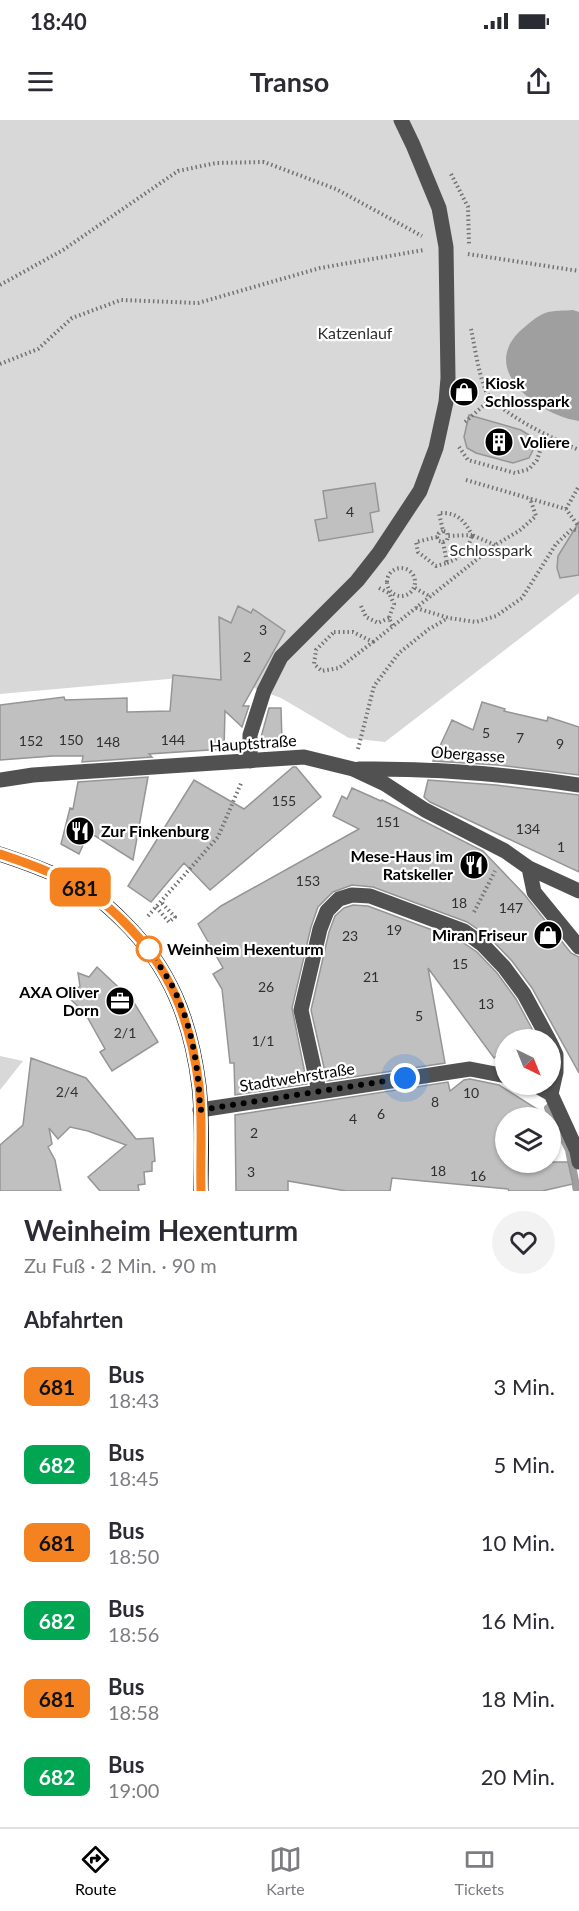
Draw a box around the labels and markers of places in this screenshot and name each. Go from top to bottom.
place label: Kiosk Schlosspark [485,373,570,410]
shop icon: Kiosk Schlosspark [448,376,480,408]
building icon: Voliere [483,426,515,458]
place label: Voliere [519,432,570,451]
restaurant icon: Zur Finkenburg [64,815,96,847]
place label: Zur Finkenburg [101,821,210,840]
place label: Mese-Haus im Ratskeller [350,846,453,883]
restaurant icon: Mese-Haus im Ratskeller [458,849,490,881]
shop icon: Miran Friseur [532,919,564,951]
place label: Miran Friseur [432,925,527,944]
marker: Weinheim Hexenturm [136,936,162,962]
place label: Weinheim Hexenturm [167,939,324,958]
place label: AXA Oliver Dorn [18,982,99,1019]
office icon: AXA Oliver Dorn [104,985,136,1017]

